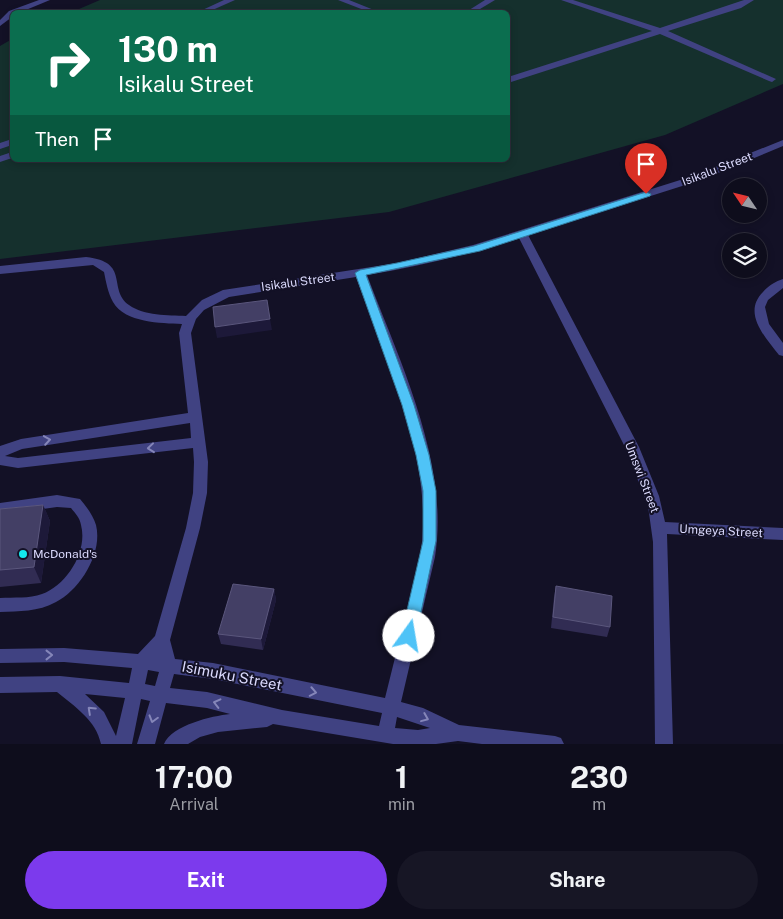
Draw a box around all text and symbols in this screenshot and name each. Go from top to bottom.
text: 130 m [118,29,218,70]
icon: right [35,30,100,95]
text: Isikalu Street [118,71,254,97]
icon: arrive [89,125,117,153]
text: Then [35,128,79,150]
pin [625,143,667,194]
street label: Isikalu Street [680,149,754,189]
icon: arrive [632,150,660,178]
north arrow [722,178,768,222]
map controls [722,178,767,278]
button: layers [722,233,767,278]
street label: Isikalu Street [260,270,336,294]
one-way arrow [43,435,51,446]
street label: Umswi Street [622,439,662,515]
one-way arrow [146,442,154,453]
street label: Umgeya Street [679,522,763,540]
place label: McDonald's [33,547,97,561]
marker: McDonald's [17,548,29,560]
position arrow [382,609,434,661]
one-way arrow [45,650,53,660]
street label: Isimuku Street [180,657,284,694]
one-way arrow [309,687,317,697]
one-way arrow [212,698,221,709]
one-way arrow [87,707,96,716]
one-way arrow [421,712,429,722]
one-way arrow [148,714,158,722]
text: 17:00 [155,759,233,795]
text: 1 [395,759,408,795]
text: 230 [570,759,628,795]
text: Arrival [169,795,219,814]
text: min [388,795,415,814]
text: m [592,795,606,814]
button: Exit [25,851,387,909]
button: Share [397,851,758,909]

